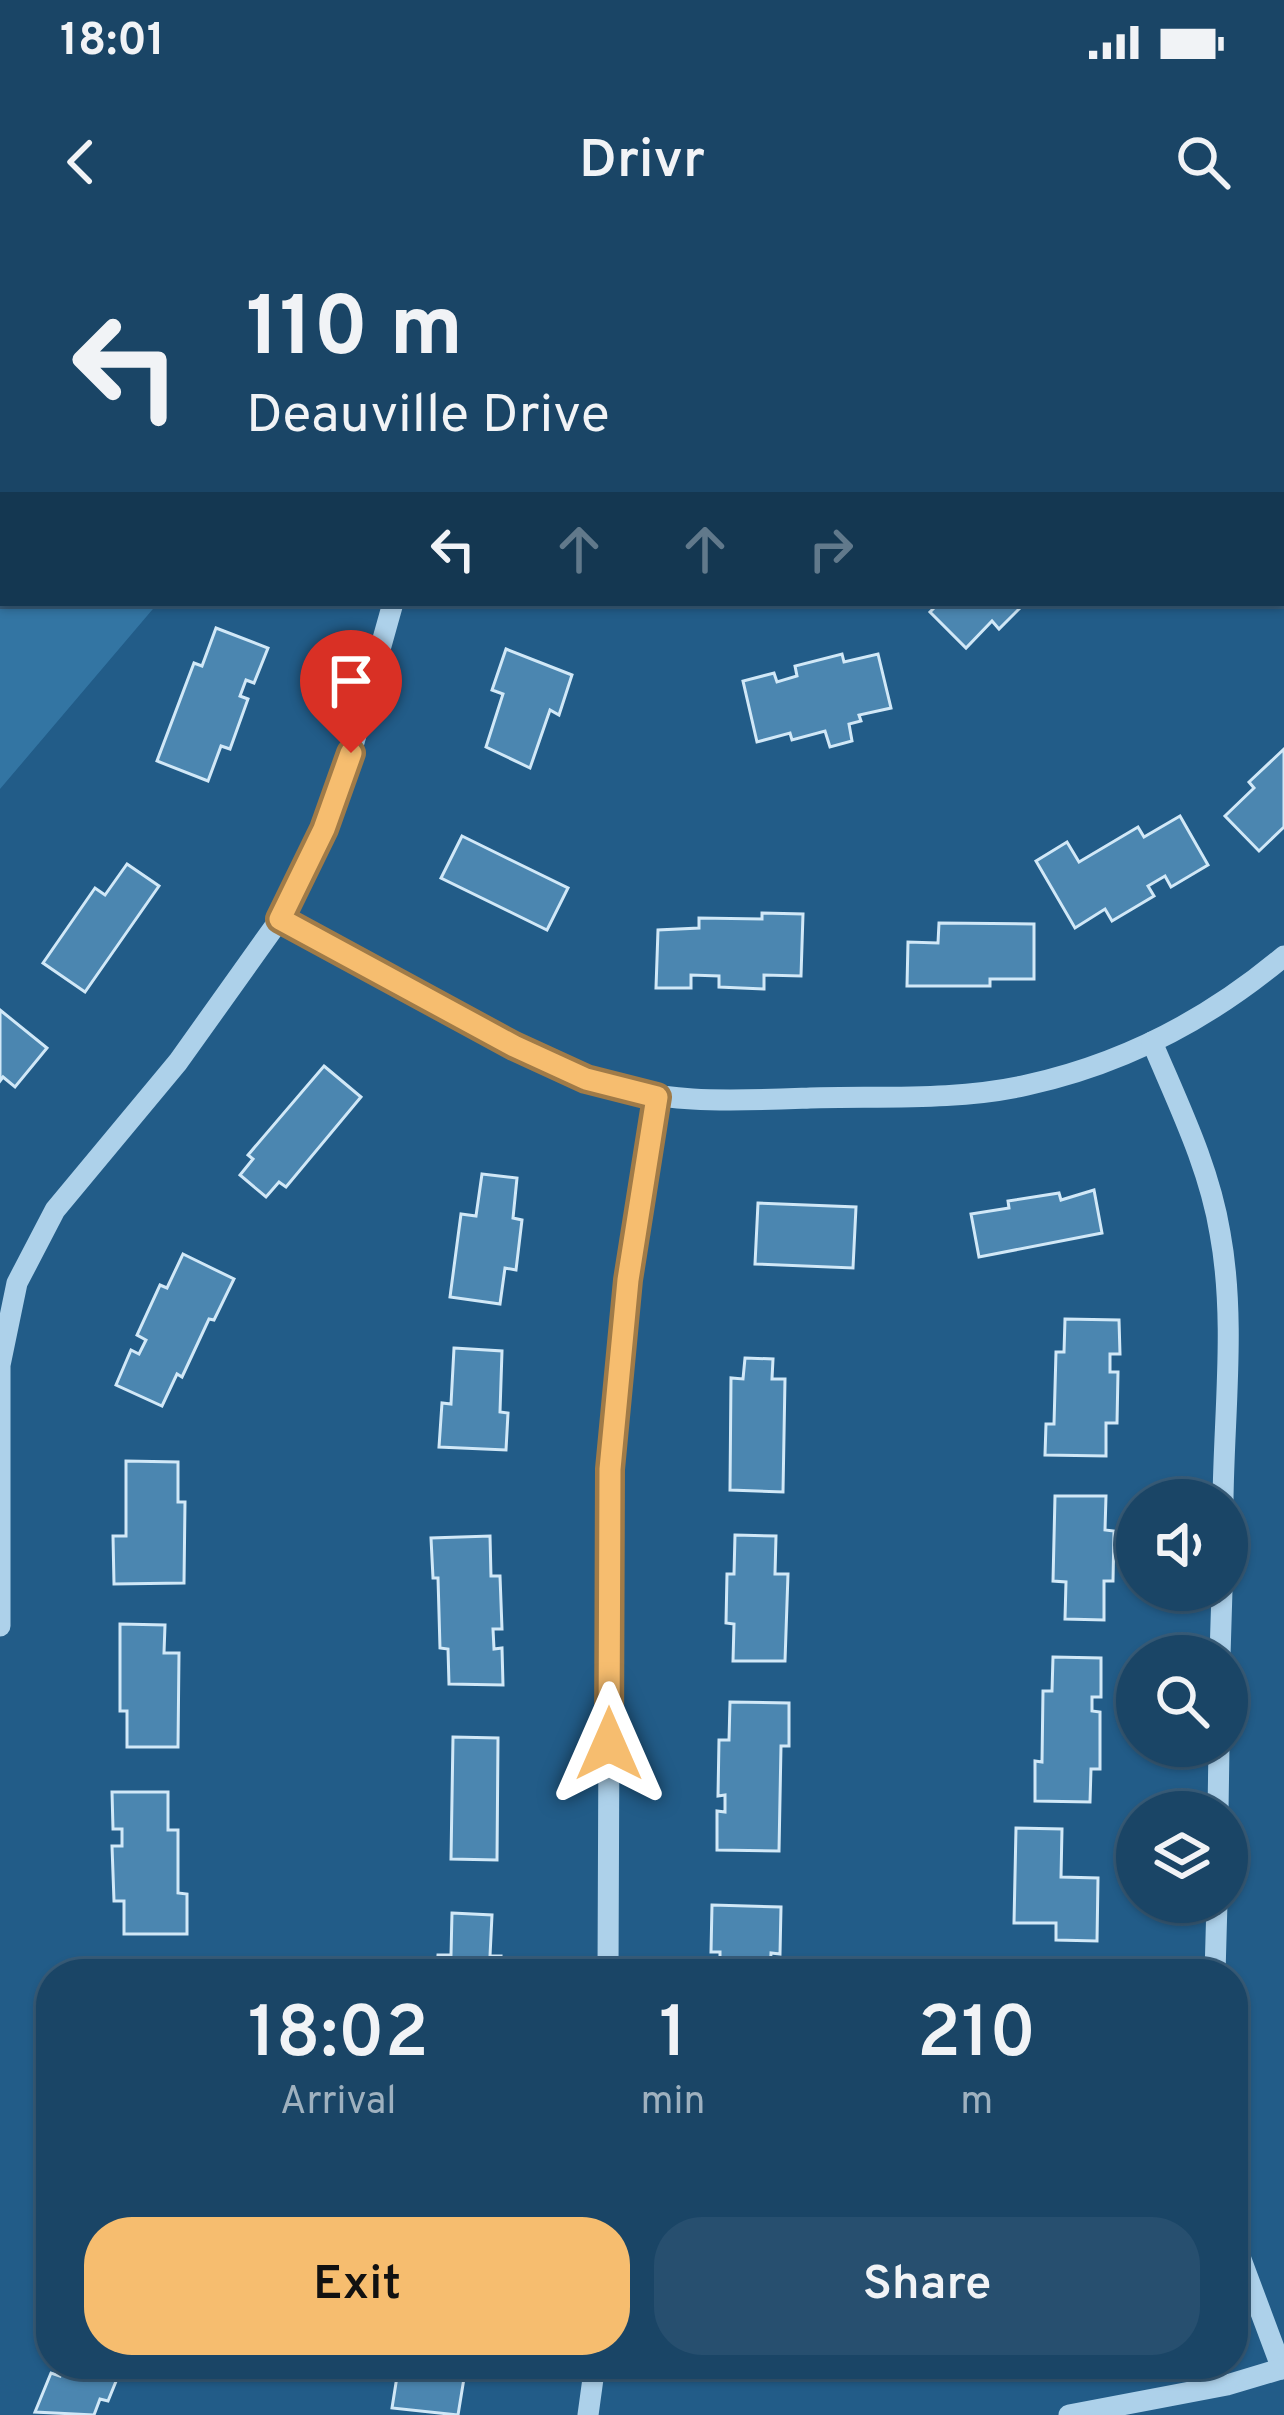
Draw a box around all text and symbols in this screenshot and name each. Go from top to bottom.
text: 18:01 [60,14,165,71]
text: Drivr [579,128,705,197]
icon: back [48,129,114,195]
icon: search [1170,129,1236,195]
text: 110 m [246,279,463,385]
icon: left [48,288,204,444]
text: Deauville Drive [246,383,610,452]
icon: left [420,516,486,582]
icon: ahead [546,516,612,582]
icon: ahead [672,516,738,582]
icon: right [798,516,864,582]
pin [300,630,402,753]
icon: arrive [318,648,384,714]
map controls [1116,1479,1248,1923]
button: sound [1116,1479,1248,1611]
button: search [1116,1635,1248,1767]
position arrow [546,1681,672,1807]
button: layers [1116,1791,1248,1923]
text: 18:02 [248,1991,429,2083]
text: 1 [659,1991,687,2083]
text: 210 [917,1991,1036,2083]
text: Arrival [280,2079,396,2128]
text: min [641,2079,705,2128]
text: m [960,2079,993,2128]
button: Exit [84,2217,630,2355]
button: Share [654,2217,1200,2355]

